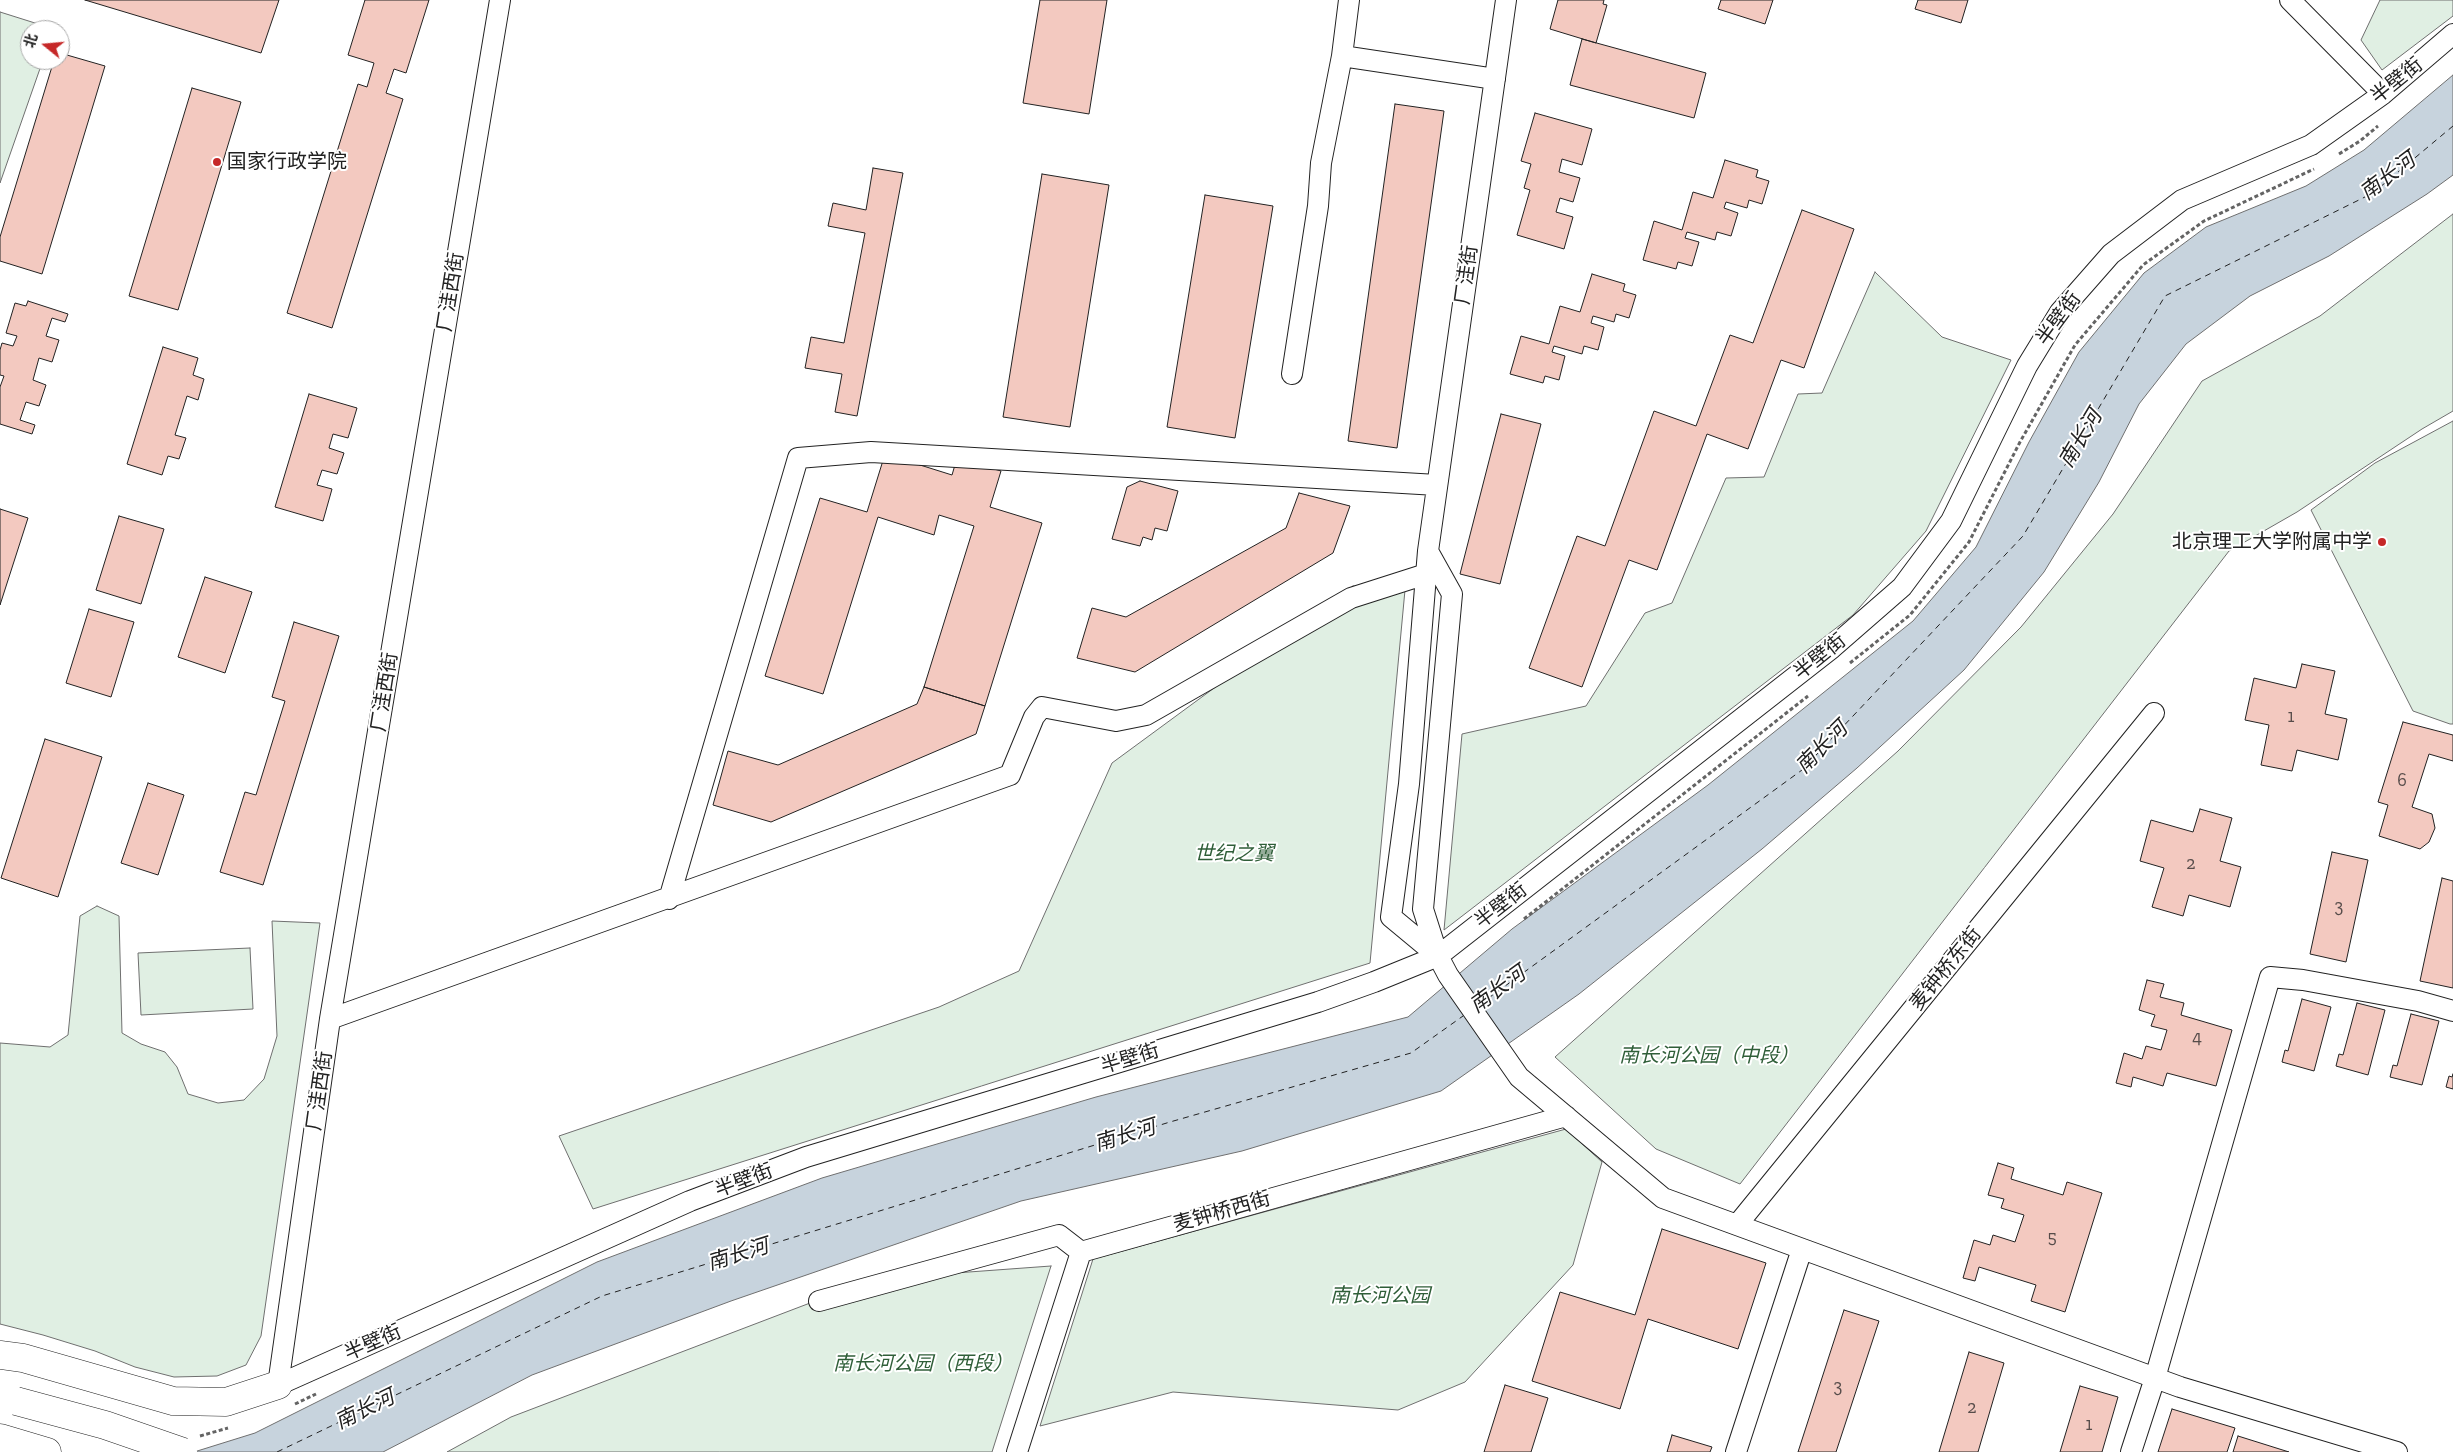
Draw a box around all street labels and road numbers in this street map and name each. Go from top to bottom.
street label: 半壁街 [2366,53,2428,109]
street label: 厂洼街 [1451,244,1483,306]
street label: 厂洼西街 [433,251,469,333]
street label: 半壁街 [2032,288,2086,350]
street label: 半壁街 [1789,629,1851,685]
street label: 厂洼西街 [367,651,403,733]
street label: 半壁街 [1470,878,1532,934]
street label: 麦钟桥东街 [1905,923,1987,1015]
street label: 半壁街 [1098,1039,1162,1079]
street label: 厂洼西街 [303,1050,337,1132]
street label: 半壁街 [712,1159,776,1203]
street label: 麦钟桥西街 [1171,1187,1273,1237]
street label: 半壁街 [341,1320,405,1366]

